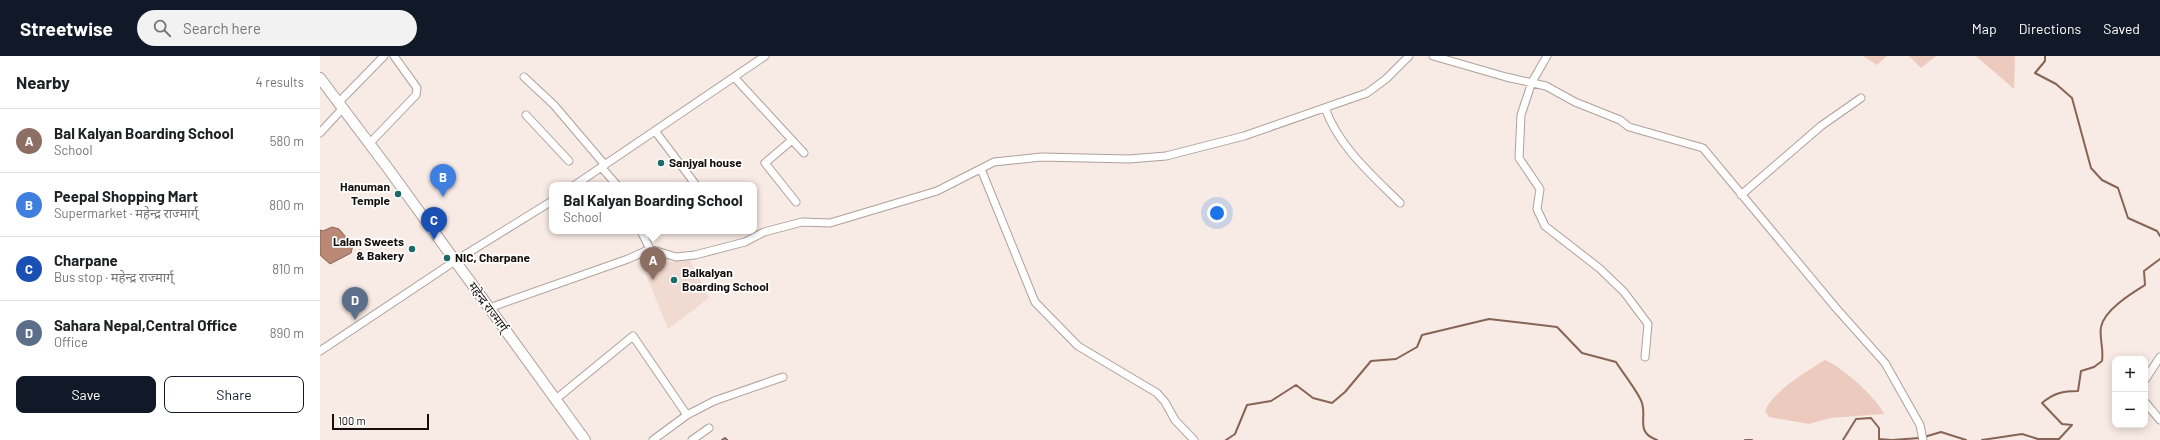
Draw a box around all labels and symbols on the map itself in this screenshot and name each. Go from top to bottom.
place label: Sanjyal house [669,155,742,169]
marker: Sanjyal house [656,158,666,168]
pin: B [430,164,456,197]
place label: Hanuman Temple [340,179,390,207]
marker: Hanuman Temple [393,189,403,199]
your location [1207,203,1227,223]
pin: C [421,207,447,240]
place label: Lalan Sweets & Bakery [333,234,404,262]
marker: Lalan Sweets & Bakery [407,244,417,254]
pin: A [640,247,666,280]
place label: NIC, Charpane [455,250,530,264]
marker: NIC, Charpane [442,253,452,263]
place label: Balkalyan Boarding School [682,265,769,293]
marker: Balkalyan Boarding School [669,275,679,285]
street label: महेन्द्र राज्मार्ग् [465,279,513,336]
pin: D [342,287,368,320]
scale bar [332,412,429,431]

